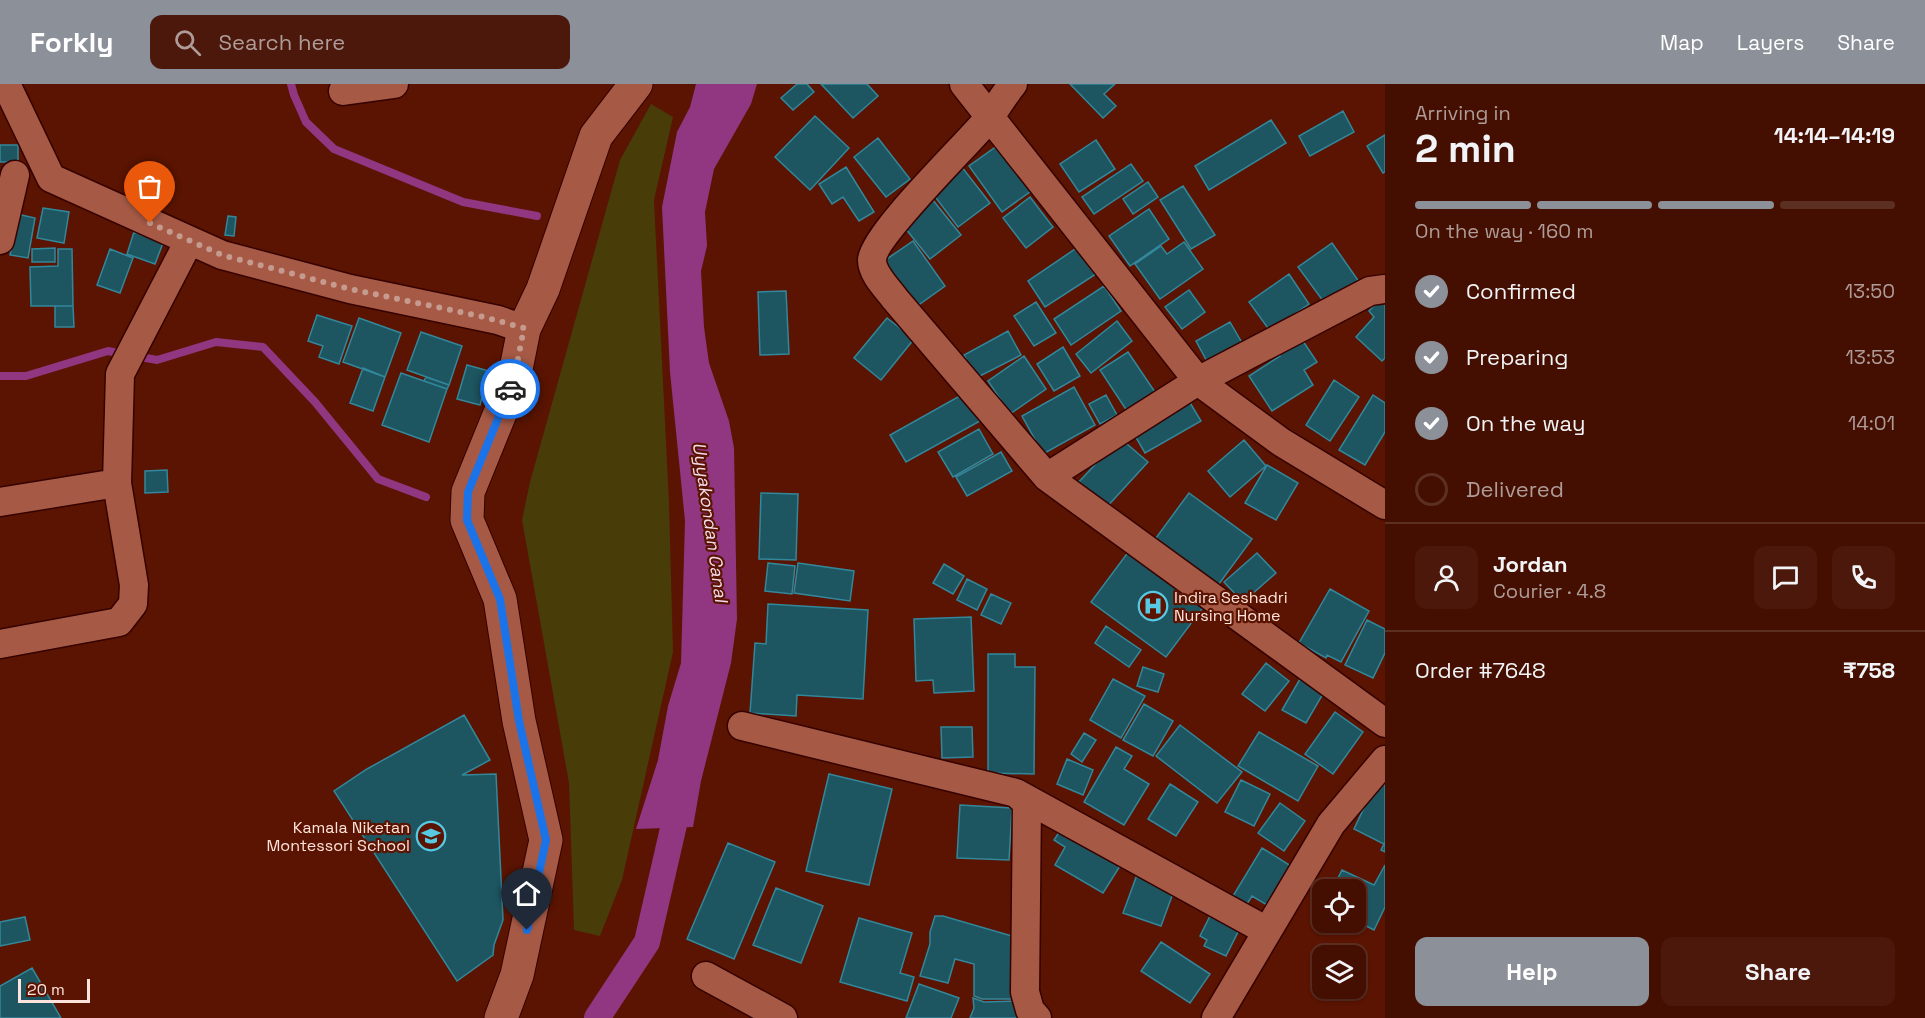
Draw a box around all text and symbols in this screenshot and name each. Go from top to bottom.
search box [150,15,570,69]
text: Forkly [30,24,114,60]
icon: search [171,26,204,59]
text: Search here [219,28,345,56]
text: Map [1660,29,1704,56]
text: Layers [1737,29,1804,56]
text: Share [1837,29,1895,56]
text: Arriving in [1415,100,1511,126]
text: 14:14–14:19 [1774,121,1895,149]
text: 2 min [1415,124,1516,173]
pin [124,161,175,223]
icon: bag [133,170,166,203]
text: On the way · 160 m [1415,218,1593,244]
icon: check [1415,275,1448,308]
text: Confirmed [1466,277,1576,305]
text: 13:50 [1845,278,1895,304]
icon: check [1415,341,1448,374]
text: Preparing [1466,343,1568,371]
text: 13:53 [1845,344,1895,370]
courier [480,359,540,419]
icon: car [494,373,527,406]
icon: check [1415,407,1448,440]
text: On the way [1466,409,1585,437]
text: 14:01 [1848,410,1895,436]
water label: Uyyakondan Canal [688,441,733,606]
text: Delivered [1466,475,1564,503]
button: person [1415,546,1478,609]
button: chat [1754,546,1817,609]
button: phone [1832,546,1895,609]
text: Jordan [1493,550,1568,578]
text: Courier · 4.8 [1493,578,1606,604]
place label: Indira Seshadri Nursing Home [1174,587,1288,626]
hospital icon: Indira Seshadri Nursing Home [1137,590,1169,622]
text: Order #7648 [1415,656,1546,684]
text: ₹758 [1843,656,1895,684]
place label: Kamala Niketan Montessori School [266,817,410,856]
school or university icon: Kamala Niketan Montessori School [415,820,447,852]
pin [501,868,552,930]
icon: home [510,877,543,910]
map controls [1312,879,1366,999]
button: locate [1312,879,1366,933]
button: Help [1415,937,1649,1006]
button: Share [1661,937,1895,1006]
button: layers [1312,945,1366,999]
scale bar [18,976,90,1004]
text: 20 m [27,979,65,1000]

